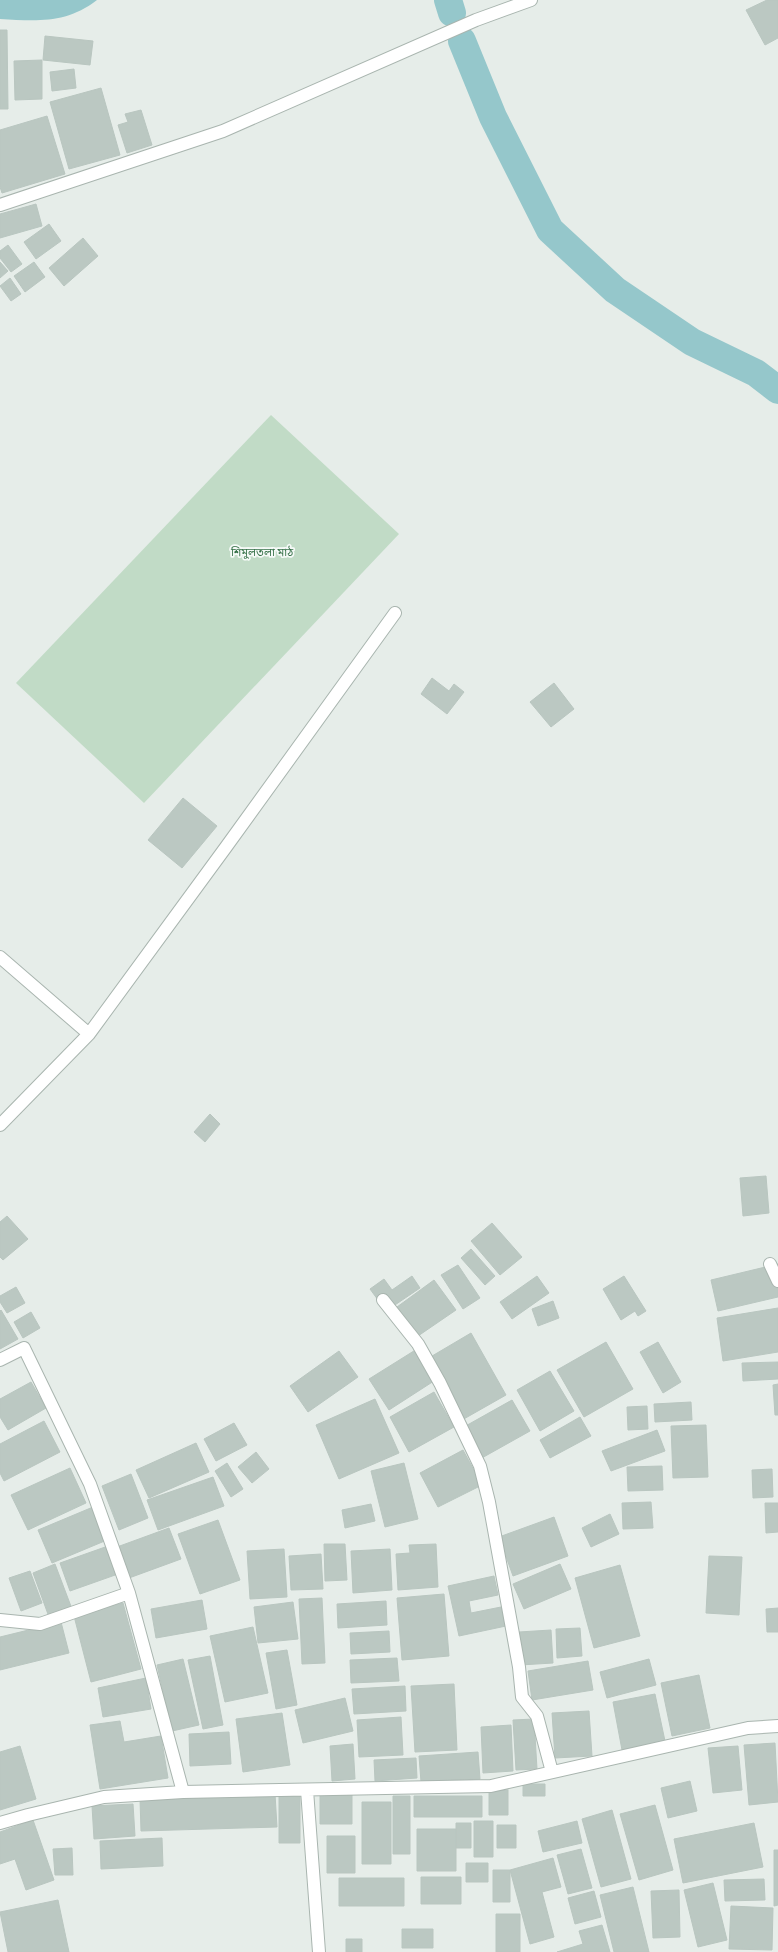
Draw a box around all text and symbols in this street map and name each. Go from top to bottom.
park label: শিমুলতলা মাঠ [230,545,294,559]

